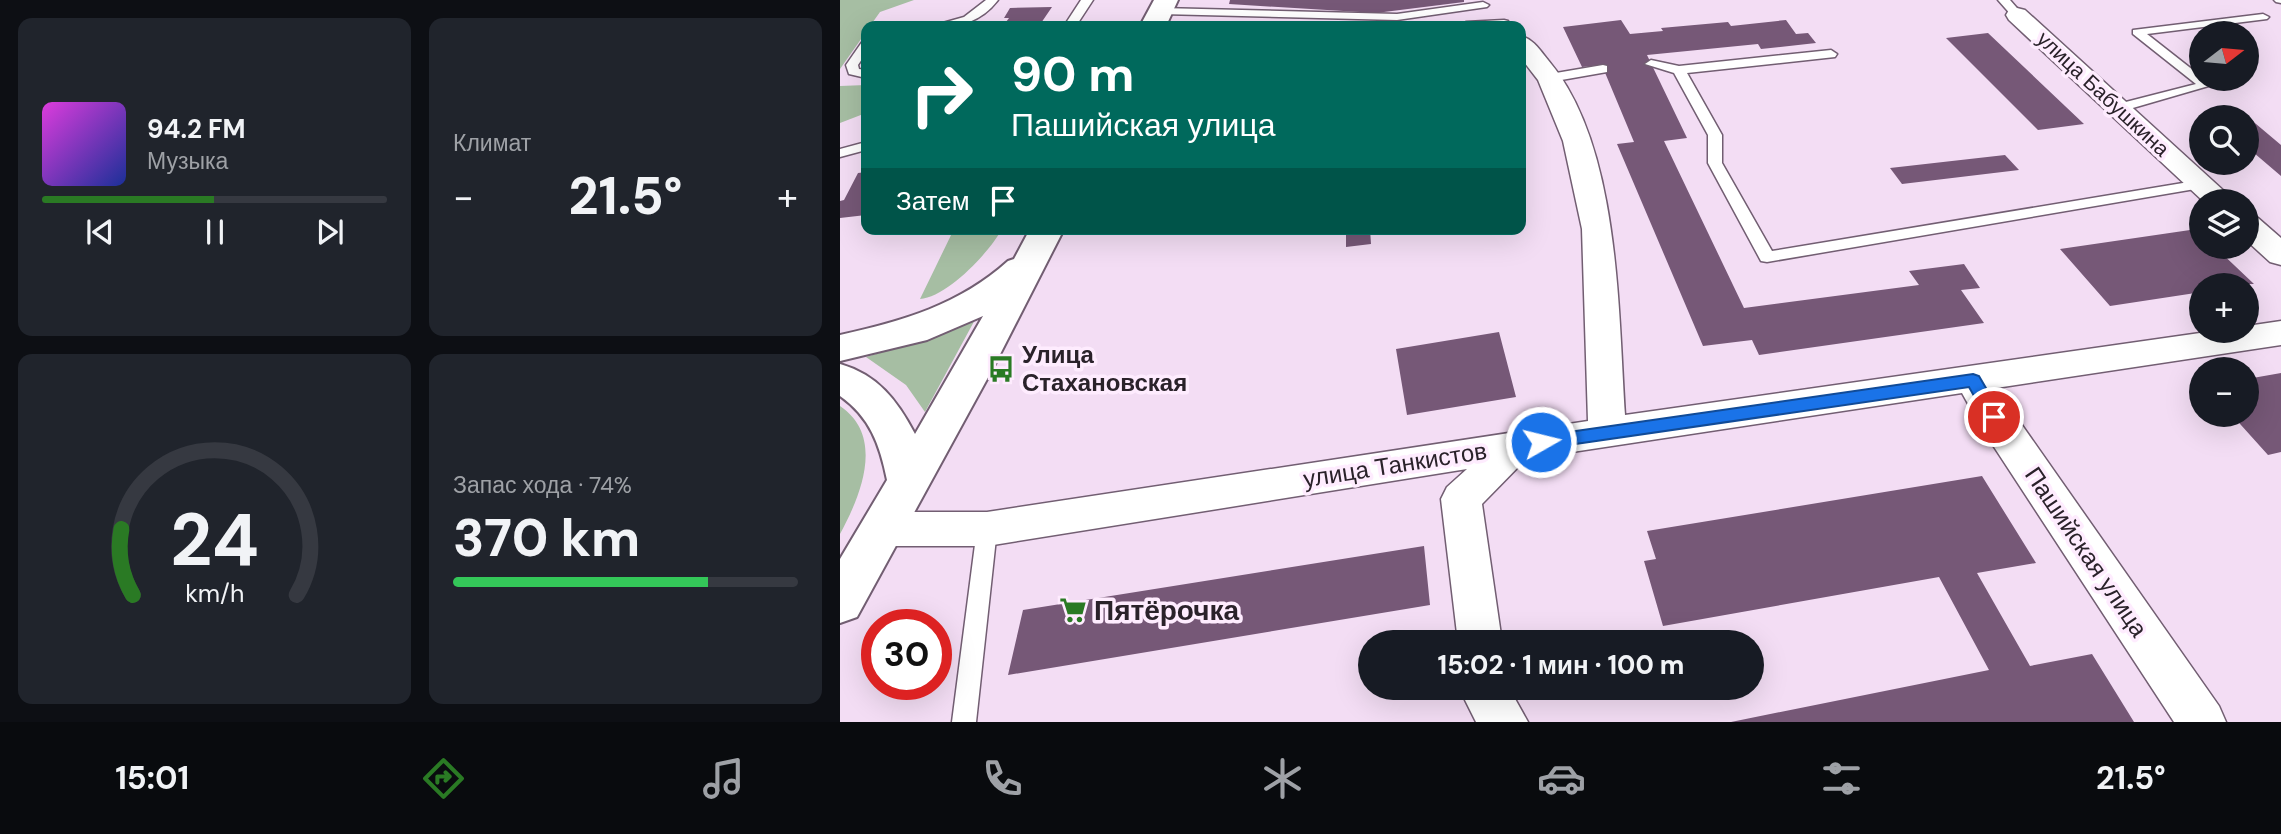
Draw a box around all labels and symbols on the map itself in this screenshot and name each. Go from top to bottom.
north arrow [2189,21,2259,91]
street label: улица Бабушкина [2031,25,2176,163]
place label: Улица Стахановская [1022,339,1187,398]
bus stop icon: Улица Стахановская [986,354,1016,384]
pin [1964,387,2024,447]
position arrow [1504,405,1578,479]
street label: улица Танкистов [1301,435,1489,494]
street label: Пашийская улица [2018,461,2155,643]
place label: Пятёрочка [1094,592,1240,629]
supermarket icon: Пятёрочка [1058,595,1088,625]
speed limit sign: 30 [861,609,952,700]

